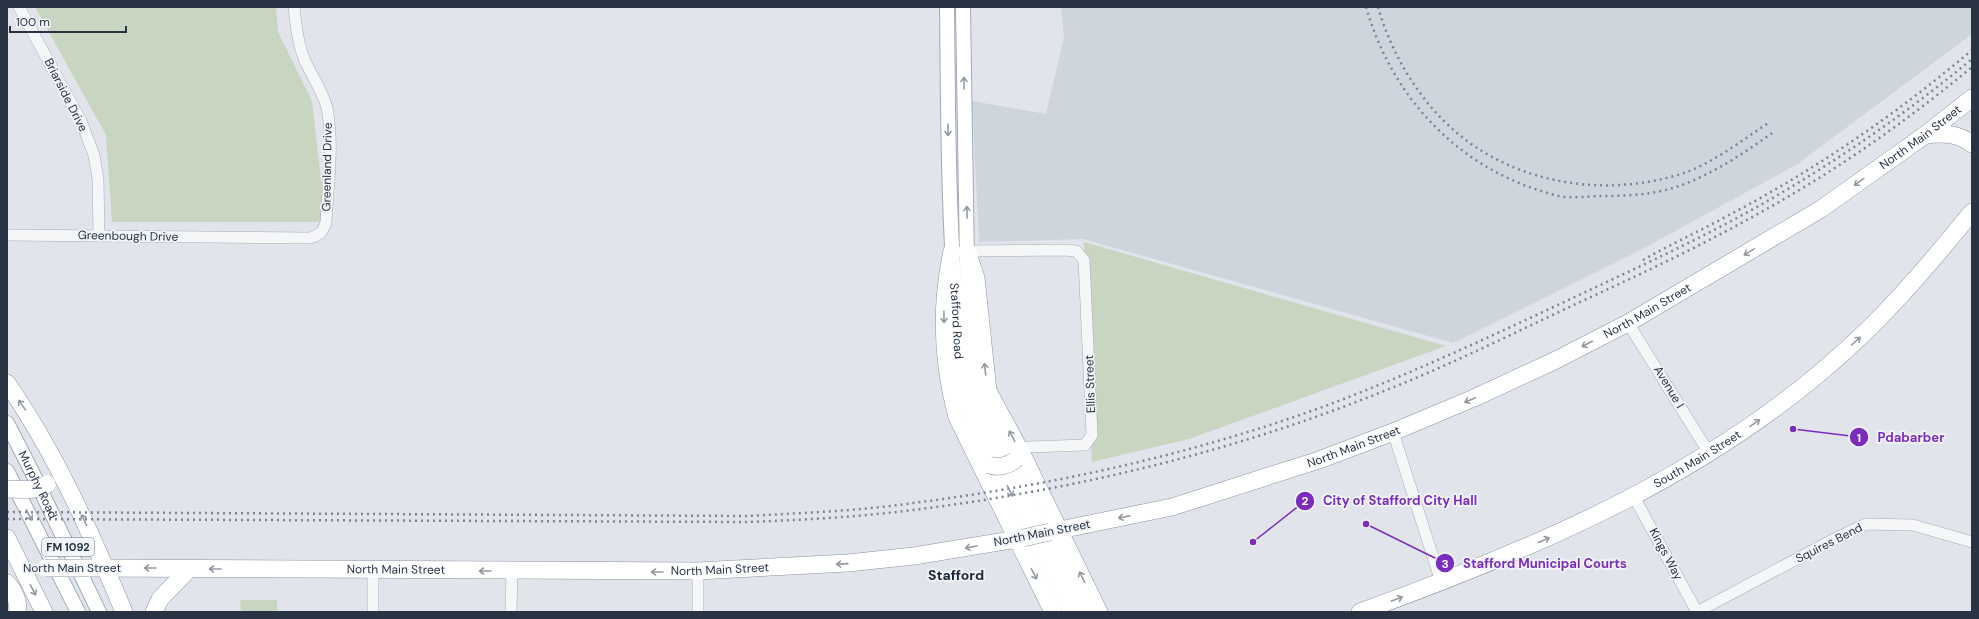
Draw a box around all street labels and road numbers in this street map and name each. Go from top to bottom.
street label: Briarside Drive [41,56,91,135]
street label: North Main Street [1876,101,1965,173]
street label: Greenland Drive [318,122,336,212]
street label: Greenbough Drive [78,227,179,245]
street label: North Main Street [1601,279,1694,342]
street label: Stafford Road [946,282,967,360]
street label: Ellis Street [1081,354,1099,413]
street label: Avenue I [1650,363,1688,411]
street label: North Main Street [1305,422,1403,471]
street label: South Main Street [1651,426,1744,492]
street label: Murphy Road [15,448,61,521]
street label: North Main Street [992,516,1092,550]
street label: Squires Bend [1793,519,1865,567]
street label: Kings Way [1646,525,1687,583]
road number: FM 1092 [42,538,94,556]
street label: North Main Street [671,559,770,579]
street label: North Main Street [23,560,121,576]
street label: North Main Street [347,561,446,578]

